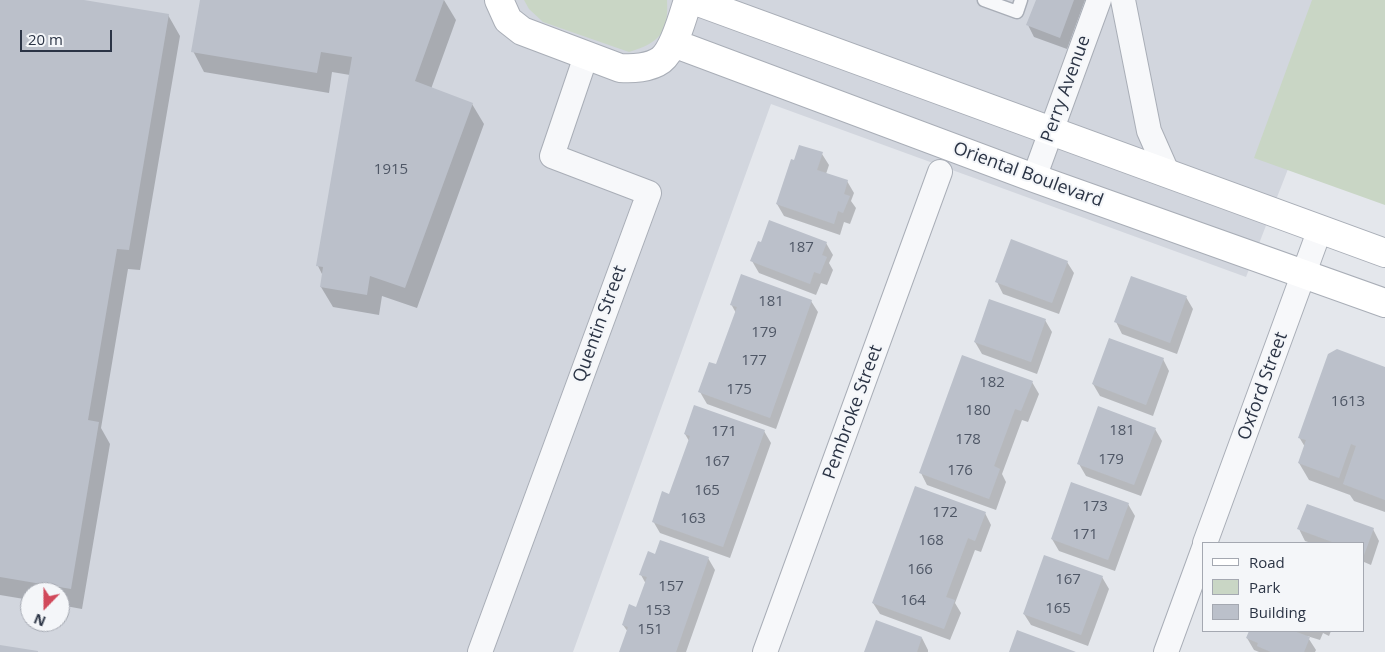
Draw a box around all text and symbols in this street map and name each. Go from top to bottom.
scale bar [22,20,115,52]
text: 20 m [28,29,63,49]
street label: Perry Avenue [1037,33,1095,145]
street label: Oriental Boulevard [950,138,1106,212]
house number: 1915 [374,161,408,179]
house number: 187 [788,239,814,257]
street label: Quentin Street [569,262,631,386]
house number: 181 [758,293,784,311]
house number: 179 [751,324,777,342]
street label: Oxford Street [1233,329,1293,443]
street label: Pembroke Street [819,342,887,482]
house number: 177 [741,352,767,370]
house number: 182 [979,374,1005,392]
house number: 175 [726,381,752,399]
house number: 1613 [1331,393,1365,411]
house number: 180 [965,402,991,420]
house number: 181 [1109,422,1135,440]
house number: 171 [711,423,737,441]
house number: 178 [955,431,981,449]
house number: 179 [1098,451,1124,469]
house number: 167 [704,453,730,471]
house number: 176 [947,462,973,480]
house number: 165 [694,482,720,500]
house number: 173 [1082,498,1108,516]
house number: 172 [932,504,958,522]
house number: 163 [680,510,706,528]
house number: 171 [1072,526,1098,544]
house number: 168 [918,532,944,550]
legend [1202,542,1365,632]
text: Road [1249,552,1285,572]
house number: 166 [907,561,933,579]
house number: 167 [1055,571,1081,589]
text: Park [1249,577,1280,597]
house number: 157 [658,578,684,596]
north arrow [20,582,70,632]
house number: 164 [900,592,926,610]
house number: 165 [1045,600,1071,618]
house number: 153 [645,602,671,620]
text: Building [1249,602,1306,622]
text: N [31,610,48,631]
house number: 151 [637,621,663,639]

